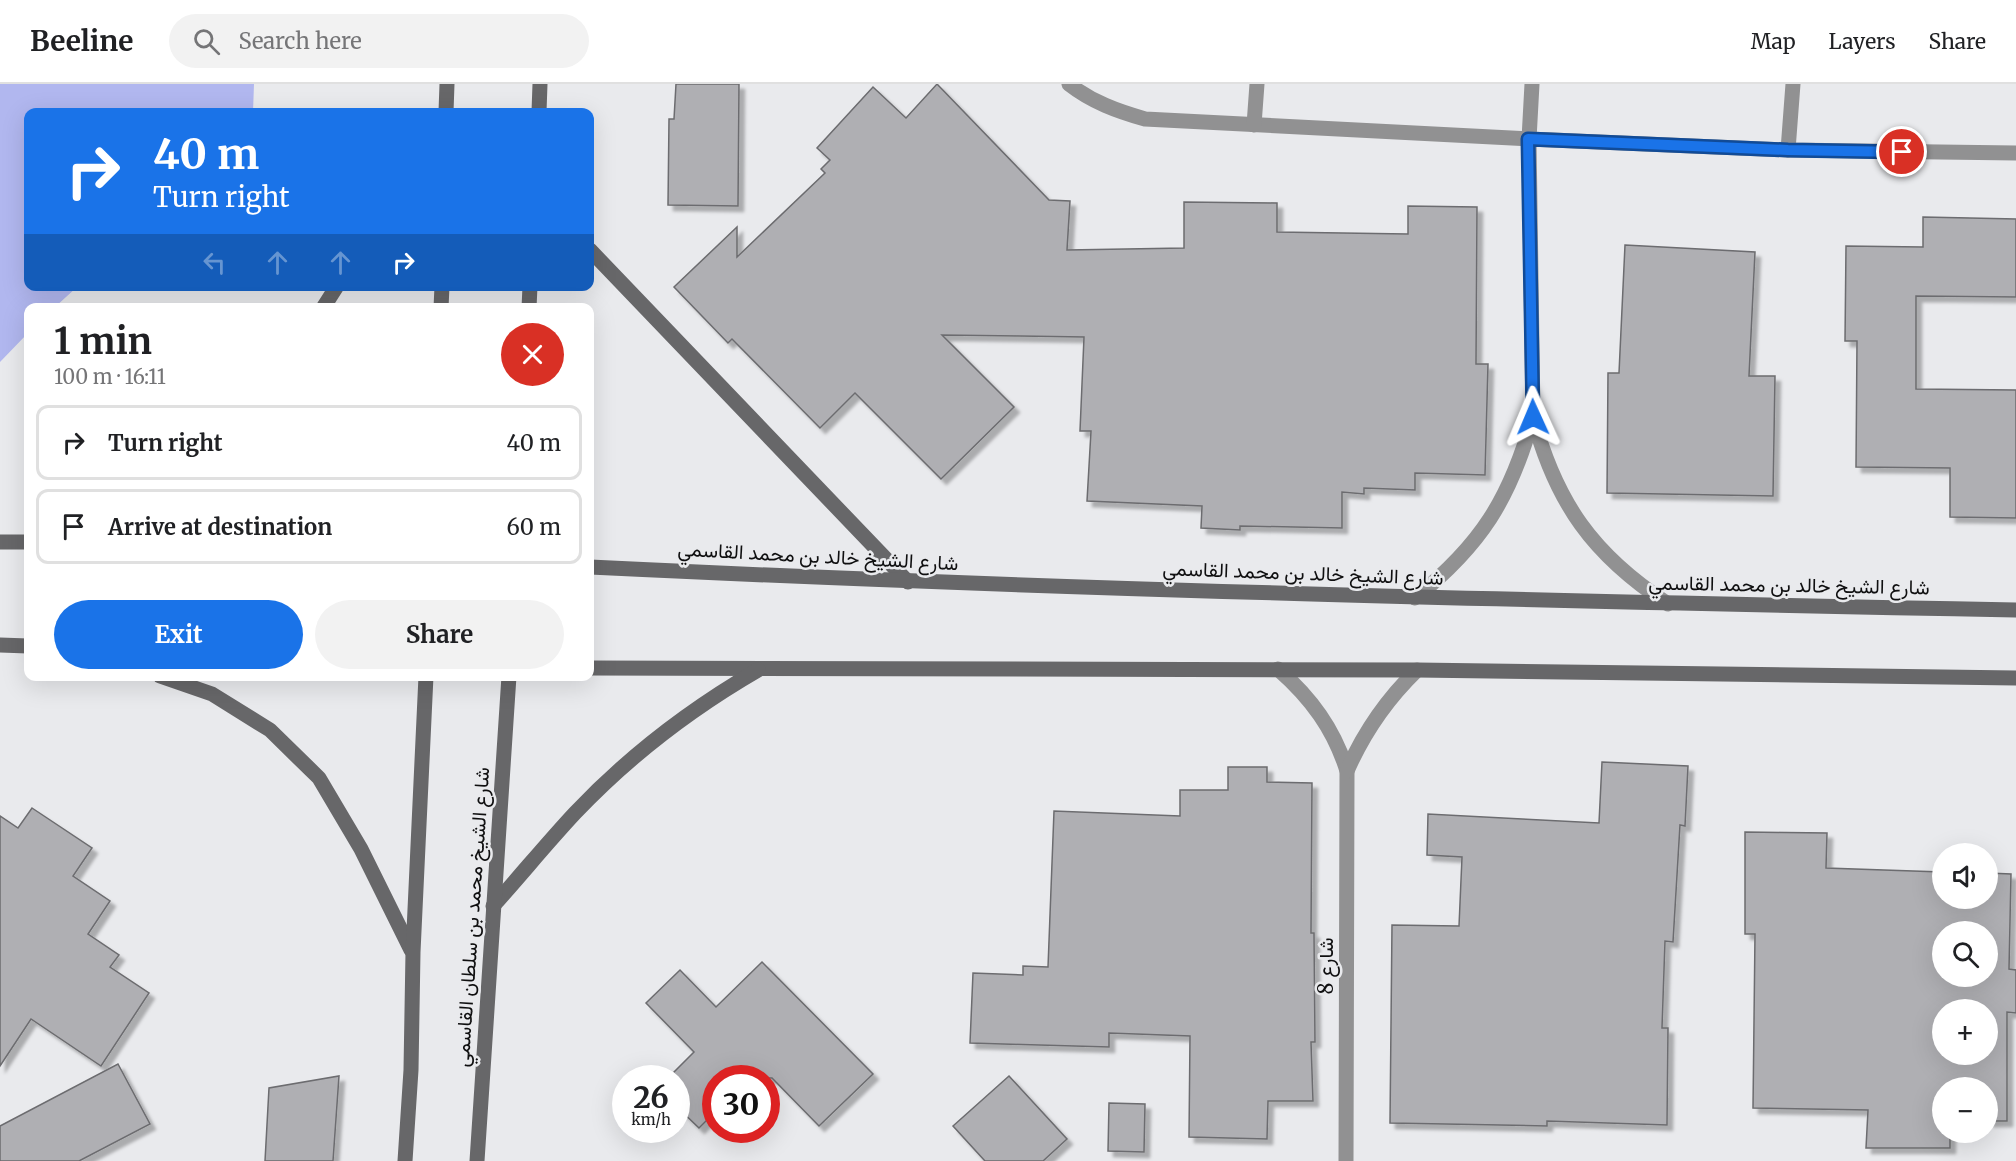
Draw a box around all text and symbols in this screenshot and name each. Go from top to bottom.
search box [169,14,589,68]
text: Beeline [30,23,133,59]
icon: search [190,25,223,58]
text: Search here [238,27,362,55]
text: Map [1751,28,1796,55]
text: Layers [1829,28,1896,55]
text: Share [1929,28,1986,55]
pin [1876,126,1927,177]
text: 40 m [153,128,259,180]
icon: right [54,132,132,210]
icon: arrive [1885,135,1918,168]
text: Turn right [153,180,290,214]
icon: left [198,246,231,279]
icon: ahead [261,246,294,279]
icon: ahead [324,246,357,279]
icon: right [387,246,420,279]
text: 1 min [54,319,152,364]
button: close [501,323,564,386]
text: 100 m · 16:11 [54,364,166,389]
position arrow [1501,385,1565,449]
icon: right [57,426,90,459]
text: Turn right [108,429,222,457]
text: 40 m [506,429,561,457]
icon: arrive [57,510,90,543]
text: Arrive at destination [108,513,332,541]
text: 60 m [507,513,561,541]
street label: شارع الشيخ خالد بن محمد القاسمي [677,536,959,580]
street label: شارع الشيخ خالد بن محمد القاسمي [1162,555,1444,595]
street label: شارع الشيخ خالد بن محمد القاسمي [1648,570,1930,604]
button: Exit [54,600,303,669]
button: Share [315,600,564,669]
street label: شارع الشيخ محمد بن سلطان القاسمي [449,766,499,1068]
map controls [1932,843,1998,1143]
button: sound [1932,843,1998,909]
button: search [1932,921,1998,987]
street label: شارع 8 [1313,938,1340,994]
button: + [1932,999,1998,1065]
speed limit sign: 30 [702,1065,780,1143]
button: − [1932,1077,1998,1143]
text: 26 [633,1078,669,1116]
text: km/h [631,1110,671,1129]

